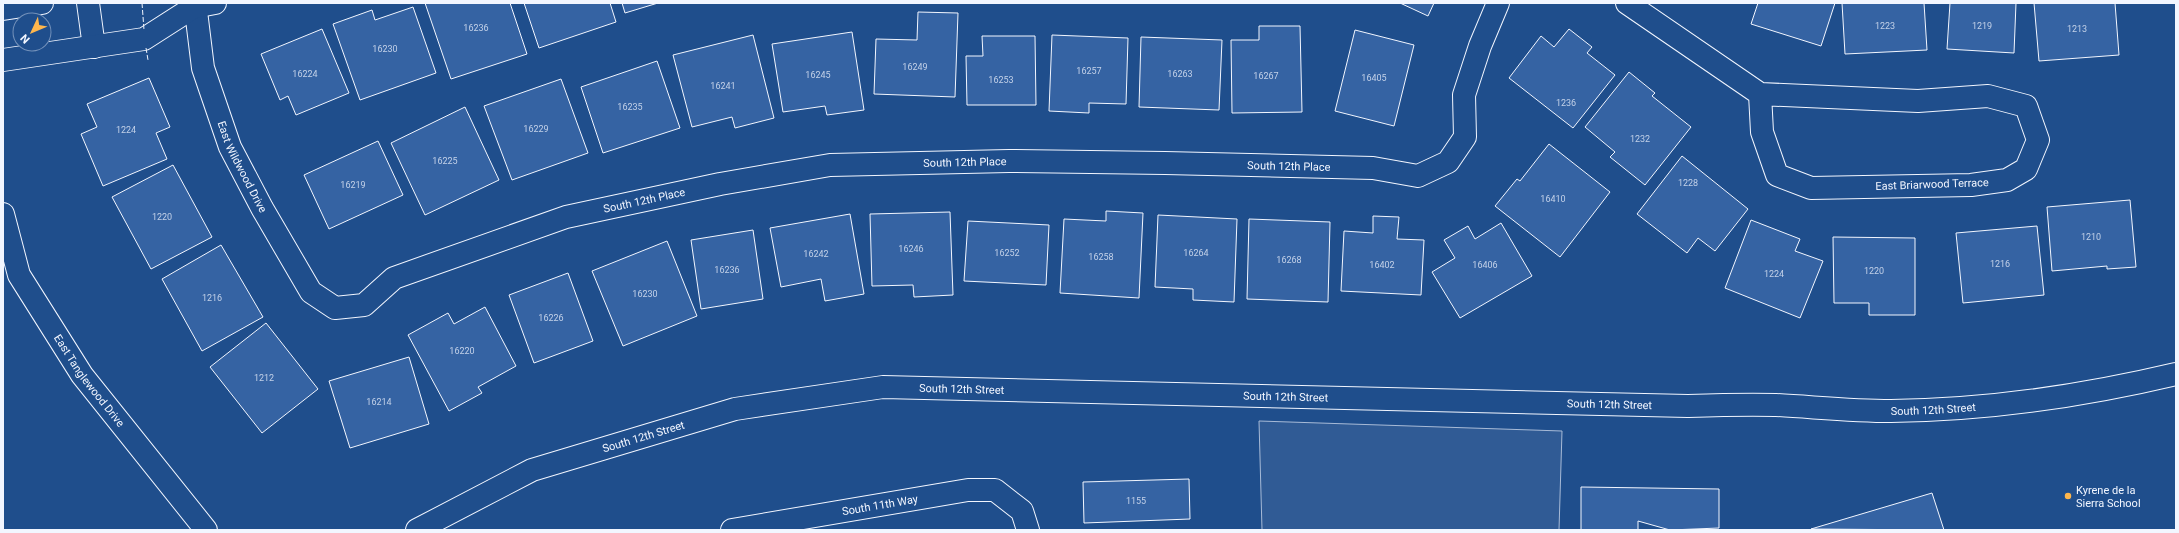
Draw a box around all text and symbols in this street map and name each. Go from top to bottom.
north arrow [12,12,52,52]
house number: 1223 [1875,21,1895,31]
house number: 1219 [1972,21,1992,31]
house number: 16236 [463,23,489,33]
house number: 1213 [2067,24,2087,34]
text: N [18,31,33,46]
house number: 16230 [372,44,398,54]
house number: 16249 [902,62,928,72]
house number: 16257 [1076,66,1102,76]
house number: 16224 [292,69,318,79]
house number: 16263 [1167,69,1193,79]
house number: 16245 [805,70,831,80]
house number: 16267 [1253,71,1279,81]
house number: 16405 [1361,73,1387,83]
house number: 16253 [988,75,1014,85]
house number: 16241 [710,81,736,91]
house number: 1236 [1556,98,1576,108]
house number: 16235 [617,102,643,112]
street label: East Wildwood Drive [215,119,269,215]
house number: 16229 [523,124,549,134]
house number: 1224 [116,125,136,135]
house number: 1232 [1630,134,1650,144]
street label: South 12th Place [923,155,1007,170]
house number: 16225 [432,156,458,166]
street label: South 12th Place [1247,159,1331,174]
street label: East Briarwood Terrace [1875,176,1989,193]
house number: 1228 [1678,178,1698,188]
house number: 16219 [340,180,366,190]
street label: South 12th Place [602,186,687,216]
house number: 16410 [1540,194,1566,204]
house number: 1220 [152,212,172,222]
house number: 1210 [2081,232,2101,242]
house number: 16246 [898,244,924,254]
house number: 16252 [994,248,1020,258]
house number: 16264 [1183,248,1209,258]
house number: 16242 [803,249,829,259]
house number: 16258 [1088,252,1114,262]
house number: 16268 [1276,255,1302,265]
house number: 1216 [1990,259,2010,269]
house number: 16402 [1369,260,1395,270]
house number: 16406 [1472,260,1498,270]
house number: 16236 [714,265,740,275]
house number: 1220 [1864,266,1884,276]
house number: 1224 [1764,269,1784,279]
house number: 16230 [632,289,658,299]
house number: 1216 [202,293,222,303]
house number: 16226 [538,313,564,323]
street label: East Tanglewood Drive [51,332,127,430]
house number: 16220 [449,346,475,356]
house number: 1212 [254,373,274,383]
street label: South 12th Street [919,382,1005,397]
street label: South 12th Street [1243,389,1329,405]
house number: 16214 [366,397,392,407]
street label: South 12th Street [1567,397,1653,412]
street label: South 12th Street [1891,401,1977,418]
street label: South 12th Street [601,418,687,455]
place label: Kyrene de la Sierra School [2076,484,2141,510]
marker: Kyrene de la Sierra School [2063,491,2073,501]
street label: South 11th Way [841,492,920,518]
house number: 1155 [1126,496,1146,506]

